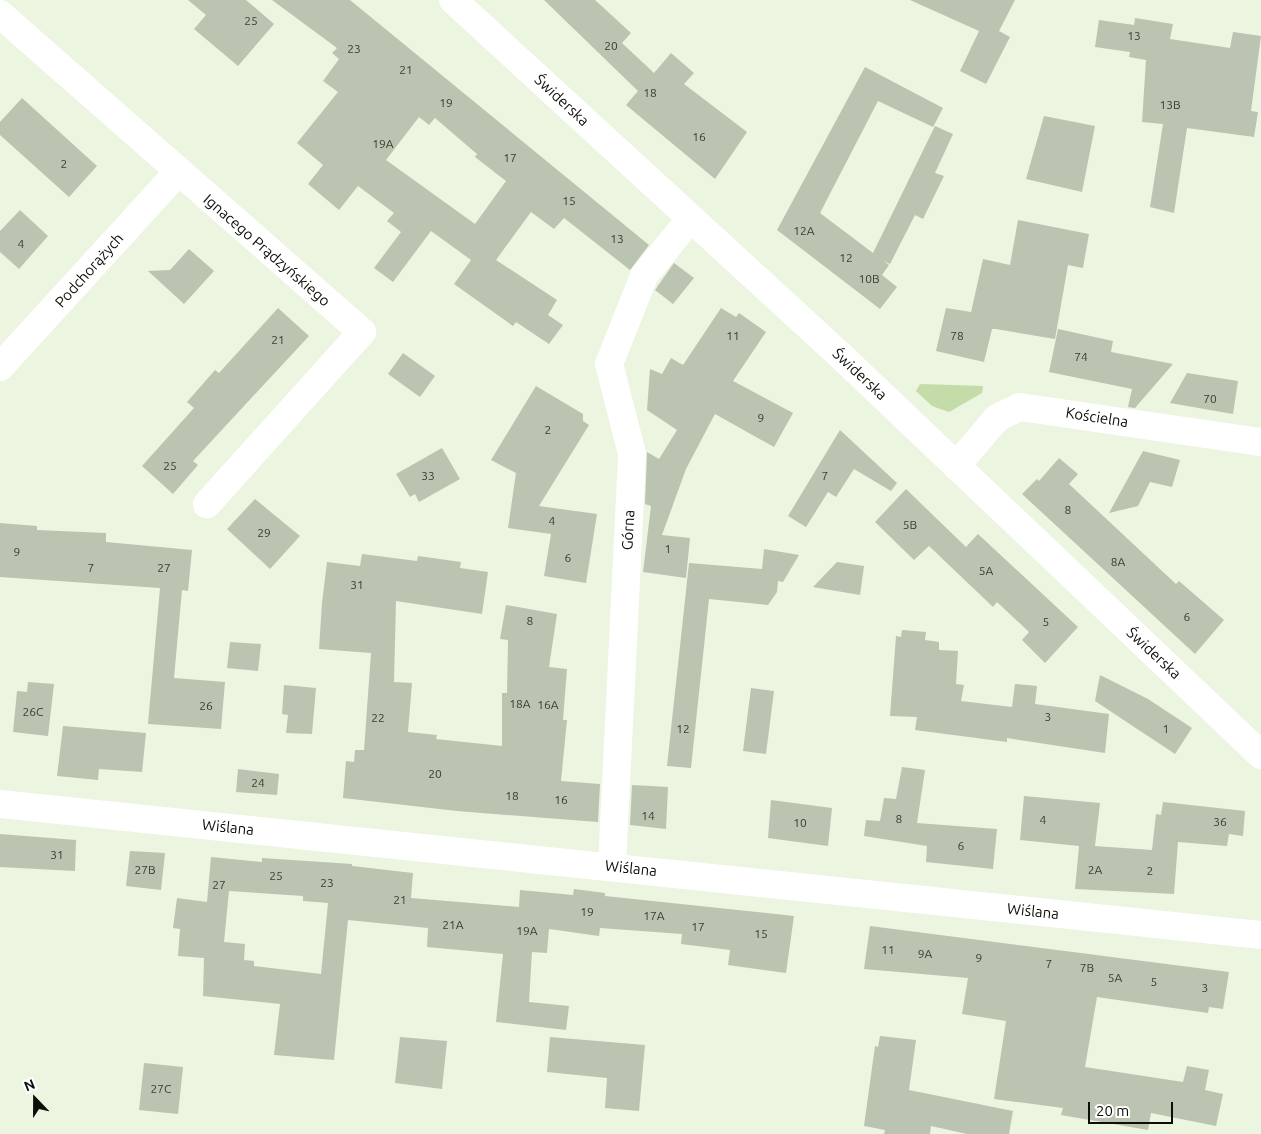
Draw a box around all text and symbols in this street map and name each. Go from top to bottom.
house number: 25 [244,14,258,28]
house number: 13 [1127,29,1141,43]
house number: 20 [604,39,618,53]
house number: 23 [347,42,361,56]
house number: 21 [399,63,413,77]
street label: Świderska [531,70,593,130]
house number: 18 [643,86,657,100]
house number: 19 [439,96,453,110]
house number: 13B [1159,98,1181,112]
house number: 16 [692,130,706,144]
house number: 19A [372,137,394,151]
house number: 17 [503,151,517,165]
house number: 2 [61,157,67,171]
street label: Ignacego Prądzyńskiego [200,190,334,310]
house number: 15 [562,194,576,208]
house number: 12A [793,224,815,238]
street label: Podchorążych [51,229,127,311]
house number: 13 [610,232,624,246]
house number: 4 [18,237,24,251]
house number: 12 [839,251,853,265]
house number: 10B [858,272,880,286]
house number: 11 [726,329,740,343]
house number: 78 [950,329,964,343]
house number: 21 [271,333,285,347]
street label: Świderska [829,344,891,404]
house number: 74 [1074,350,1088,364]
house number: 70 [1203,392,1217,406]
street label: Kościelna [1064,403,1130,431]
house number: 9 [758,411,764,425]
house number: 2 [545,423,551,437]
house number: 25 [163,459,177,473]
house number: 33 [421,469,435,483]
house number: 7 [822,469,828,483]
house number: 8 [1065,503,1071,517]
street label: Górna [618,509,638,551]
house number: 4 [549,514,555,528]
house number: 5B [903,518,917,532]
house number: 29 [257,526,271,540]
house number: 1 [665,542,671,556]
house number: 9 [14,545,20,559]
house number: 6 [565,551,571,565]
house number: 8A [1111,555,1125,569]
house number: 7 [88,561,94,575]
house number: 27 [157,561,171,575]
house number: 5A [979,564,993,578]
house number: 31 [350,578,364,592]
house number: 6 [1184,610,1190,624]
house number: 8 [527,614,533,628]
house number: 5 [1043,615,1049,629]
street label: Świderska [1123,623,1185,683]
house number: 18A [509,697,531,711]
house number: 16A [537,698,559,712]
house number: 26 [199,699,213,713]
house number: 26C [23,705,43,719]
house number: 3 [1045,710,1051,724]
house number: 22 [371,711,385,725]
house number: 12 [676,722,690,736]
house number: 1 [1163,722,1169,736]
house number: 20 [428,767,442,781]
house number: 24 [251,776,265,790]
house number: 18 [505,789,519,803]
house number: 16 [554,793,568,807]
house number: 14 [641,809,655,823]
house number: 8 [896,812,902,826]
house number: 4 [1040,813,1046,827]
street label: Wiślana [201,815,255,839]
house number: 36 [1213,815,1227,829]
house number: 10 [793,816,807,830]
house number: 6 [958,839,964,853]
house number: 31 [50,848,64,862]
street label: Wiślana [604,856,658,880]
house number: 27B [134,863,156,877]
house number: 2A [1088,863,1102,877]
house number: 2 [1147,864,1153,878]
house number: 25 [269,869,283,883]
house number: 23 [320,876,334,890]
house number: 27 [212,878,226,892]
house number: 21 [393,893,407,907]
street label: Wiślana [1006,899,1060,923]
house number: 19 [580,905,594,919]
house number: 17A [643,909,665,923]
house number: 21A [442,918,464,932]
house number: 17 [691,920,705,934]
house number: 19A [516,924,538,938]
house number: 15 [754,927,768,941]
house number: 11 [881,943,895,957]
house number: 9A [918,947,932,961]
house number: 9 [976,951,982,965]
house number: 7 [1046,957,1052,971]
house number: 7B [1080,961,1094,975]
house number: 5A [1108,971,1122,985]
house number: 5 [1151,975,1157,989]
house number: 3 [1202,981,1208,995]
north arrow [10,1074,60,1124]
text: N [22,1076,37,1094]
house number: 27C [151,1082,171,1096]
scale bar [1091,1092,1176,1124]
text: 20 m [1096,1102,1129,1119]

